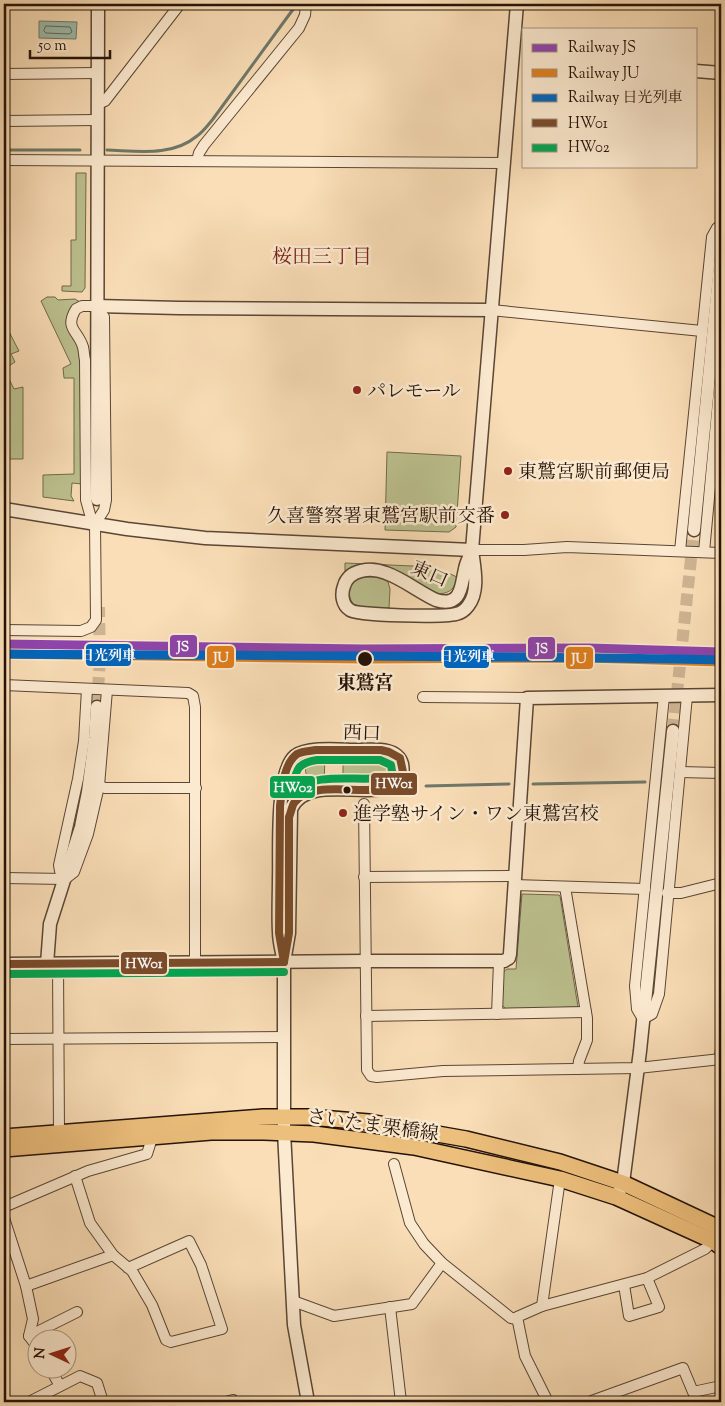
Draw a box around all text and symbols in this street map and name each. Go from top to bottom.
scale bar [30,28,110,60]
legend [522,28,698,168]
text: 50 m [37,36,67,57]
text: Railway JS [568,38,636,59]
text: Railway JU [568,64,639,85]
text: Railway 日光列車 [568,88,683,109]
text: HW01 [568,114,608,135]
text: HW02 [568,138,610,159]
district label: 桜田三丁目 [272,244,372,273]
place label: パレモール [367,379,461,406]
marker: パレモール [351,384,363,396]
place label: 東鷲宮駅前郵便局 [518,460,670,487]
marker: 東鷲宮駅前郵便局 [502,465,514,477]
place label: 久喜警察署東鷲宮駅前交番 [267,504,495,531]
marker: 久喜警察署東鷲宮駅前交番 [499,509,511,521]
street label: 東口 [406,555,452,595]
line badge: JS [169,634,198,658]
line badge: JS [527,636,556,660]
text: JS [176,638,189,658]
text: JS [535,640,548,660]
line badge: 日光列車 [85,643,132,667]
line badge: JU [206,645,235,669]
line badge: 日光列車 [443,645,490,669]
line badge: JU [565,646,594,670]
text: 日光列車 [80,647,136,667]
text: 日光列車 [439,648,495,668]
text: JU [212,649,229,669]
marker: 東鷲宮 [356,650,374,668]
text: JU [570,650,587,670]
place label: 東鷲宮 [336,671,394,698]
street label: 西口 [342,720,381,749]
line badge: HW01 [370,772,418,796]
line badge: HW02 [269,775,316,799]
text: HW01 [375,775,413,795]
text: HW02 [273,779,313,799]
unlabelled marker [342,785,352,795]
place label: 進学塾サイン・ワン東鷲宮校 [353,802,599,829]
marker: 進学塾サイン・ワン東鷲宮校 [337,807,349,819]
line badge: HW01 [120,951,168,975]
text: HW01 [125,955,163,975]
street label: さいたま栗橋線 [305,1104,440,1149]
north arrow [28,1328,78,1378]
text: N [31,1347,51,1360]

